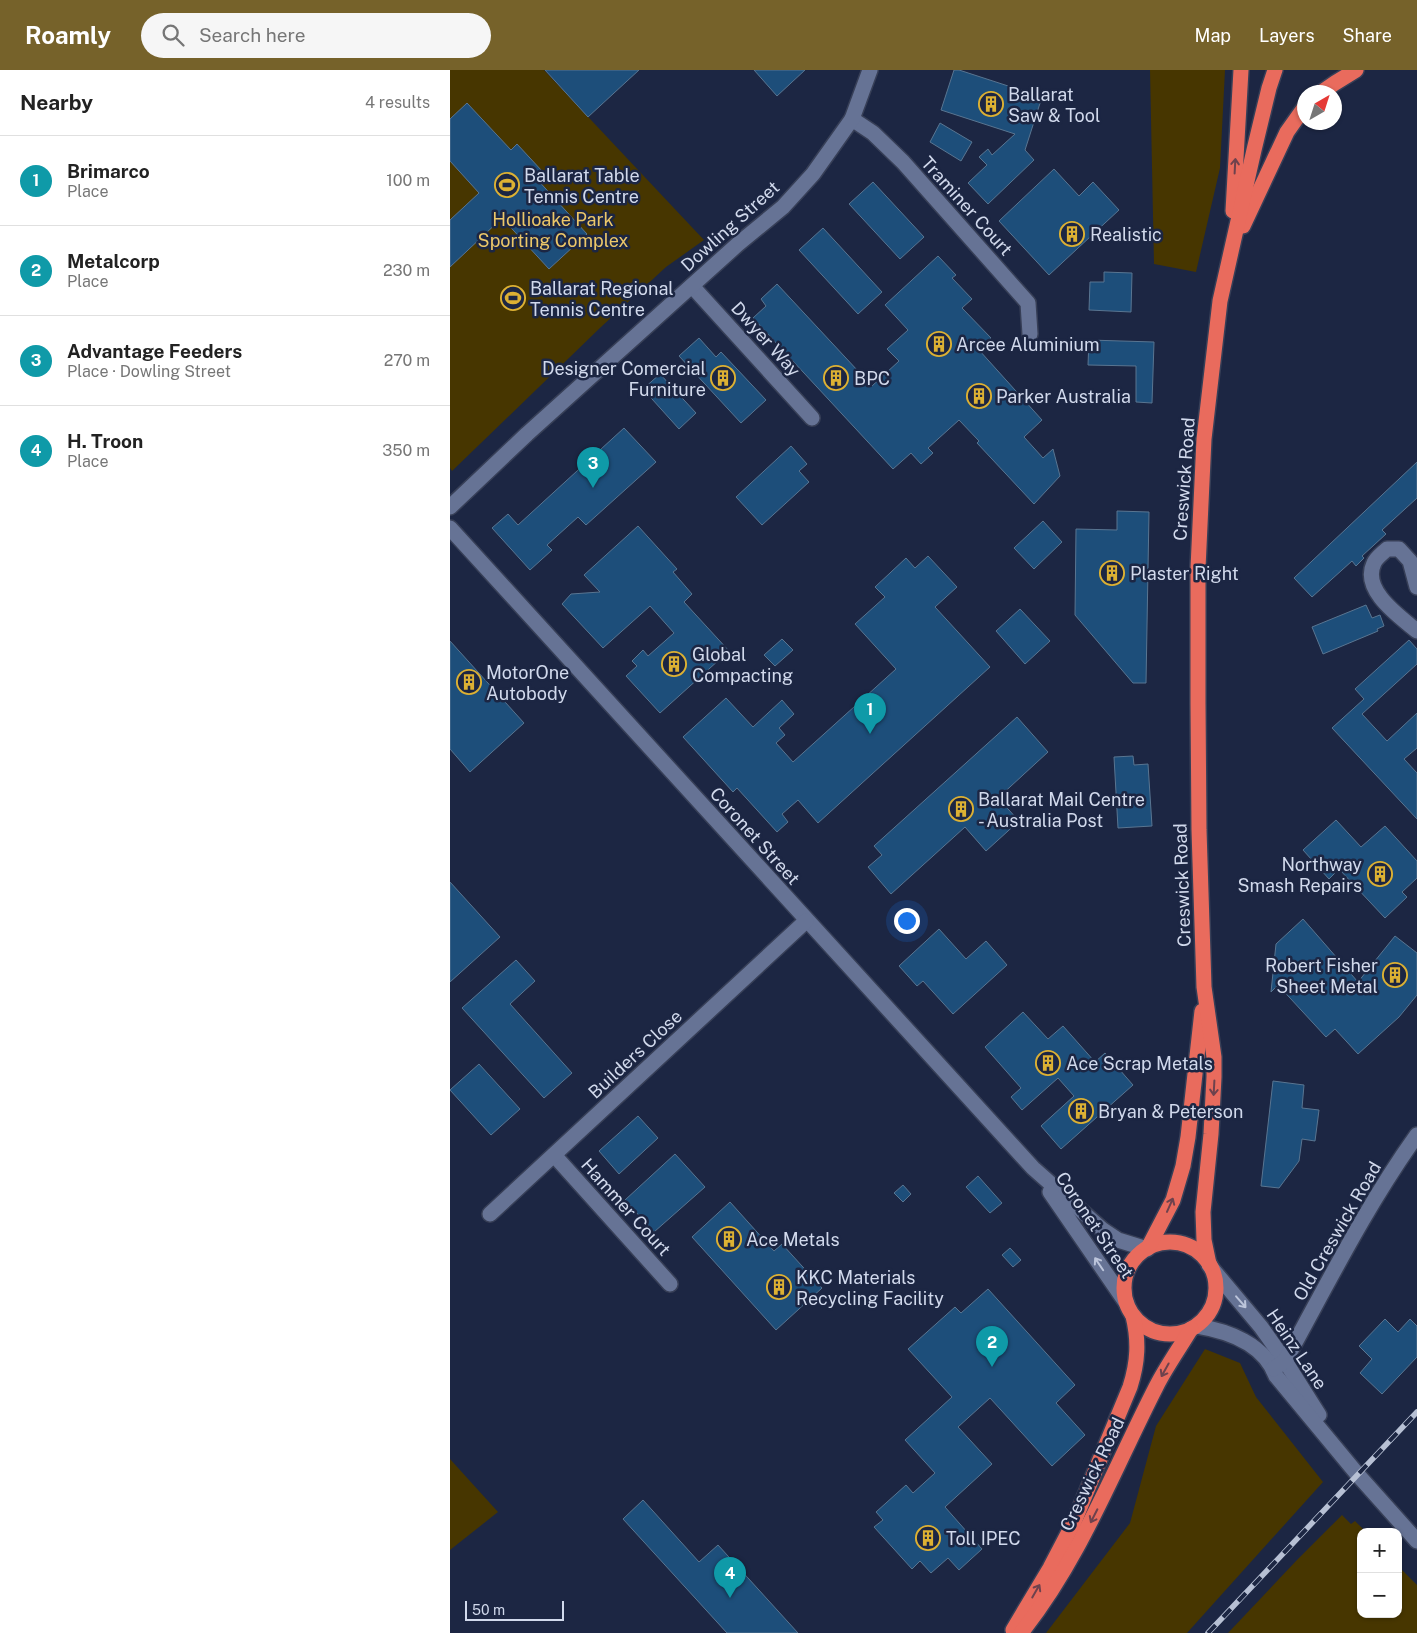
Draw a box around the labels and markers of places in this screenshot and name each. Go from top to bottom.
place label: Ballarat Saw & Tool [1008,84,1100,126]
building icon: Ballarat Saw & Tool [978,91,1004,117]
place label: Ballarat Table Tennis Centre [524,165,640,207]
sports icon: Ballarat Table Tennis Centre [494,172,520,198]
building icon: Realistic [1059,221,1085,247]
place label: Realistic [1090,224,1162,245]
place label: Ballarat Regional Tennis Centre [530,278,674,320]
sports icon: Ballarat Regional Tennis Centre [500,285,526,311]
building icon: Arcee Aluminium [926,331,952,357]
place label: Arcee Aluminium [956,334,1100,355]
place label: Designer Comercial Furniture [542,358,706,400]
building icon: Designer Comercial Furniture [710,365,736,391]
building icon: BPC [823,365,849,391]
place label: BPC [854,368,890,389]
building icon: Parker Australia [966,383,992,409]
place label: Parker Australia [996,386,1131,407]
pin: 3 [577,447,609,488]
building icon: Plaster Right [1099,560,1125,586]
place label: Plaster Right [1130,563,1239,584]
place label: Global Compacting [692,644,793,686]
building icon: Global Compacting [661,651,687,677]
place label: MotorOne Autobody [486,662,569,704]
building icon: MotorOne Autobody [456,669,482,695]
pin: 1 [854,693,886,734]
place label: Ballarat Mail Centre - Australia Post [978,789,1145,831]
building icon: Ballarat Mail Centre - Australia Post [948,796,974,822]
place label: Northway Smash Repairs [1237,854,1362,896]
building icon: Northway Smash Repairs [1367,861,1393,887]
place label: Robert Fisher Sheet Metal [1265,955,1378,997]
building icon: Robert Fisher Sheet Metal [1382,962,1408,988]
building icon: Ace Scrap Metals [1035,1050,1061,1076]
place label: Ace Scrap Metals [1066,1053,1213,1074]
building icon: Bryan & Peterson [1068,1098,1094,1124]
place label: Bryan & Peterson [1098,1101,1243,1122]
building icon: Ace Metals [716,1226,742,1252]
place label: Ace Metals [746,1229,840,1250]
place label: KKC Materials Recycling Facility [796,1267,944,1309]
building icon: KKC Materials Recycling Facility [766,1274,792,1300]
pin: 2 [976,1326,1008,1367]
building icon: Toll IPEC [915,1525,941,1551]
place label: Toll IPEC [946,1528,1021,1549]
pin: 4 [714,1557,746,1598]

